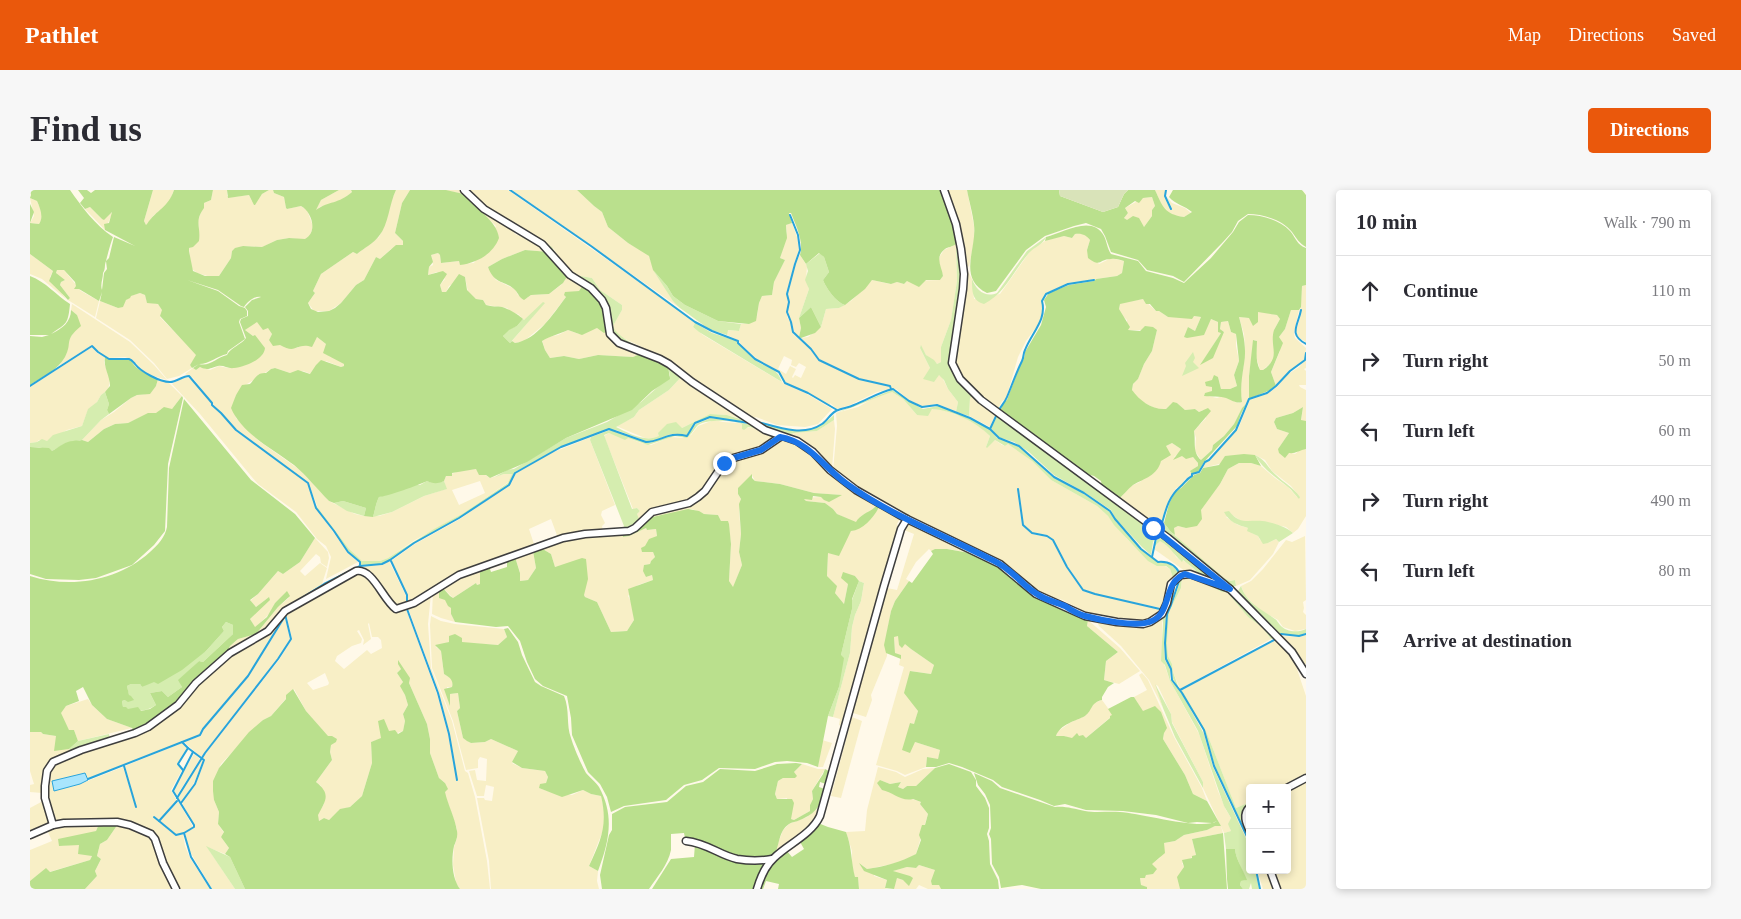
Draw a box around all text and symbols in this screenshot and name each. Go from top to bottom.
text: Pathlet [25,22,98,48]
text: Map [1508,25,1541,45]
text: Directions [1569,25,1644,45]
text: Saved [1672,25,1716,45]
button: Directions [1588,108,1711,153]
text: Find us [30,110,142,149]
text: 10 min [1356,210,1417,234]
text: Walk · 790 m [1604,214,1691,231]
icon: ahead [1356,277,1384,305]
text: Continue [1403,280,1478,301]
text: 110 m [1651,282,1691,299]
icon: right [1356,347,1384,375]
text: Turn right [1403,350,1488,371]
text: 50 m [1659,352,1691,369]
icon: left [1356,417,1384,445]
text: Turn left [1403,420,1475,441]
text: 60 m [1659,422,1691,439]
route end [713,452,736,475]
icon: right [1356,487,1384,515]
text: Turn right [1403,490,1488,511]
text: 490 m [1651,492,1691,509]
route start [1142,517,1165,540]
icon: left [1356,557,1384,585]
text: Turn left [1403,560,1475,581]
text: 80 m [1659,562,1691,579]
icon: arrive [1356,627,1384,655]
text: Arrive at destination [1403,630,1572,651]
map controls [1246,784,1291,874]
button: + [1246,784,1291,829]
button: − [1246,829,1291,874]

